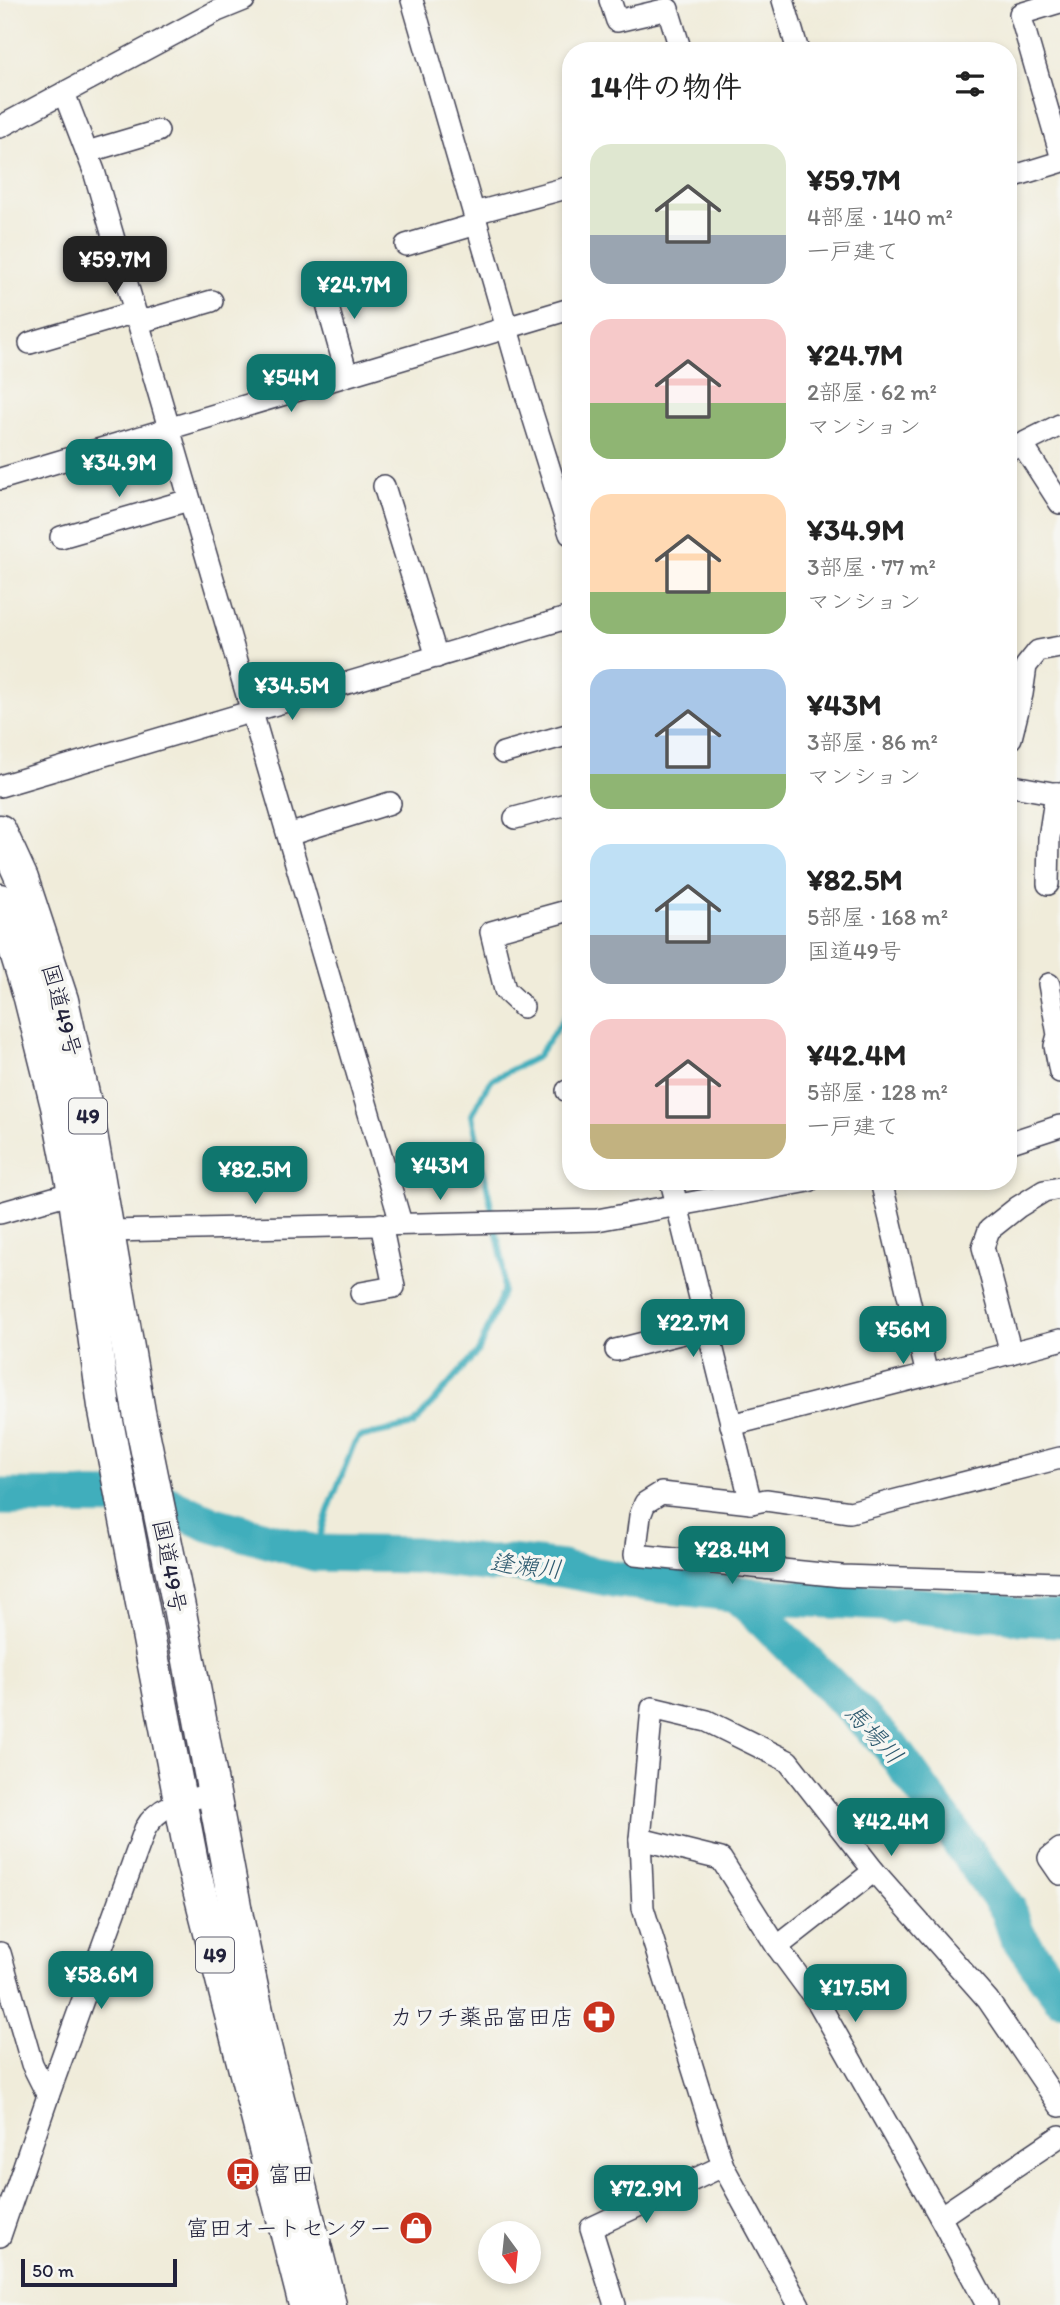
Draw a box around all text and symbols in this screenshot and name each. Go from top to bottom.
icon: filters [951,65,989,103]
text: 14件の物件 [590,68,742,105]
text: ¥59.7M [807,161,901,198]
icon: home [646,172,730,256]
text: 4部屋 · 140 m² [807,203,953,231]
pin: ¥59.7M [58,236,172,296]
text: 一戸建て [807,237,899,265]
text: ¥59.7M [79,245,151,273]
pin: ¥24.7M [297,262,411,321]
text: ¥24.7M [317,270,391,298]
text: ¥24.7M [807,336,903,373]
icon: home [646,347,730,431]
pin: ¥54M [250,354,332,414]
text: ¥54M [263,363,319,391]
text: 2部屋 · 62 m² [807,378,937,406]
text: マンション [807,412,921,440]
pin: ¥34.9M [62,440,176,499]
text: ¥34.9M [81,448,157,476]
text: ¥34.9M [807,511,905,548]
icon: home [646,522,730,606]
text: 3部屋 · 77 m² [807,553,936,581]
text: マンション [807,587,921,615]
pin: ¥34.5M [235,662,349,722]
text: ¥34.5M [254,671,330,699]
text: ¥43M [807,686,882,723]
icon: home [646,697,730,781]
text: 3部屋 · 86 m² [807,728,938,756]
text: マンション [807,762,921,790]
text: ¥82.5M [807,861,903,898]
icon: home [646,872,730,956]
text: 5部屋 · 168 m² [807,903,948,931]
text: 国道49号 [807,937,902,965]
street label: 国道49号 [36,961,88,1059]
text: ¥42.4M [807,1036,907,1073]
icon: home [646,1047,730,1131]
text: 5部屋 · 128 m² [807,1078,948,1106]
road number: 49 [69,1098,107,1134]
text: 一戸建て [807,1112,899,1140]
pin: ¥43M [399,1142,481,1202]
pin: ¥82.5M [198,1146,312,1206]
text: ¥43M [411,1151,469,1179]
text: ¥82.5M [218,1155,292,1183]
pin: ¥22.7M [636,1300,750,1359]
pin: ¥56M [862,1306,944,1366]
text: ¥22.7M [657,1308,729,1336]
text: ¥56M [875,1315,931,1343]
street label: 国道49号 [147,1517,193,1615]
pin: ¥28.4M [675,1526,789,1586]
text: ¥28.4M [694,1535,770,1563]
water label: 逢瀬川 [489,1547,563,1584]
water label: 馬場川 [839,1697,910,1770]
pin: ¥42.4M [834,1798,948,1858]
text: ¥42.4M [853,1807,929,1835]
road number: 49 [196,1938,234,1972]
pin: ¥58.6M [44,1952,158,2011]
text: ¥58.6M [64,1960,138,1988]
pin: ¥17.5M [798,1965,912,2024]
text: ¥17.5M [820,1973,890,2001]
pharmacy icon: カワチ薬品富田店 [580,1998,618,2036]
place label: カワチ薬品富田店 [390,2003,574,2031]
bus stop icon: 富田 [224,2155,262,2193]
place label: 富田 [268,2160,314,2188]
pin: ¥72.9M [589,2166,703,2225]
text: ¥72.9M [610,2174,682,2202]
shop icon: 富田オートセンター [397,2209,435,2247]
place label: 富田オートセンター [186,2214,392,2242]
north arrow [478,2221,541,2284]
map controls [478,2221,541,2284]
scale bar [21,2256,177,2288]
text: 50 m [32,2259,74,2282]

